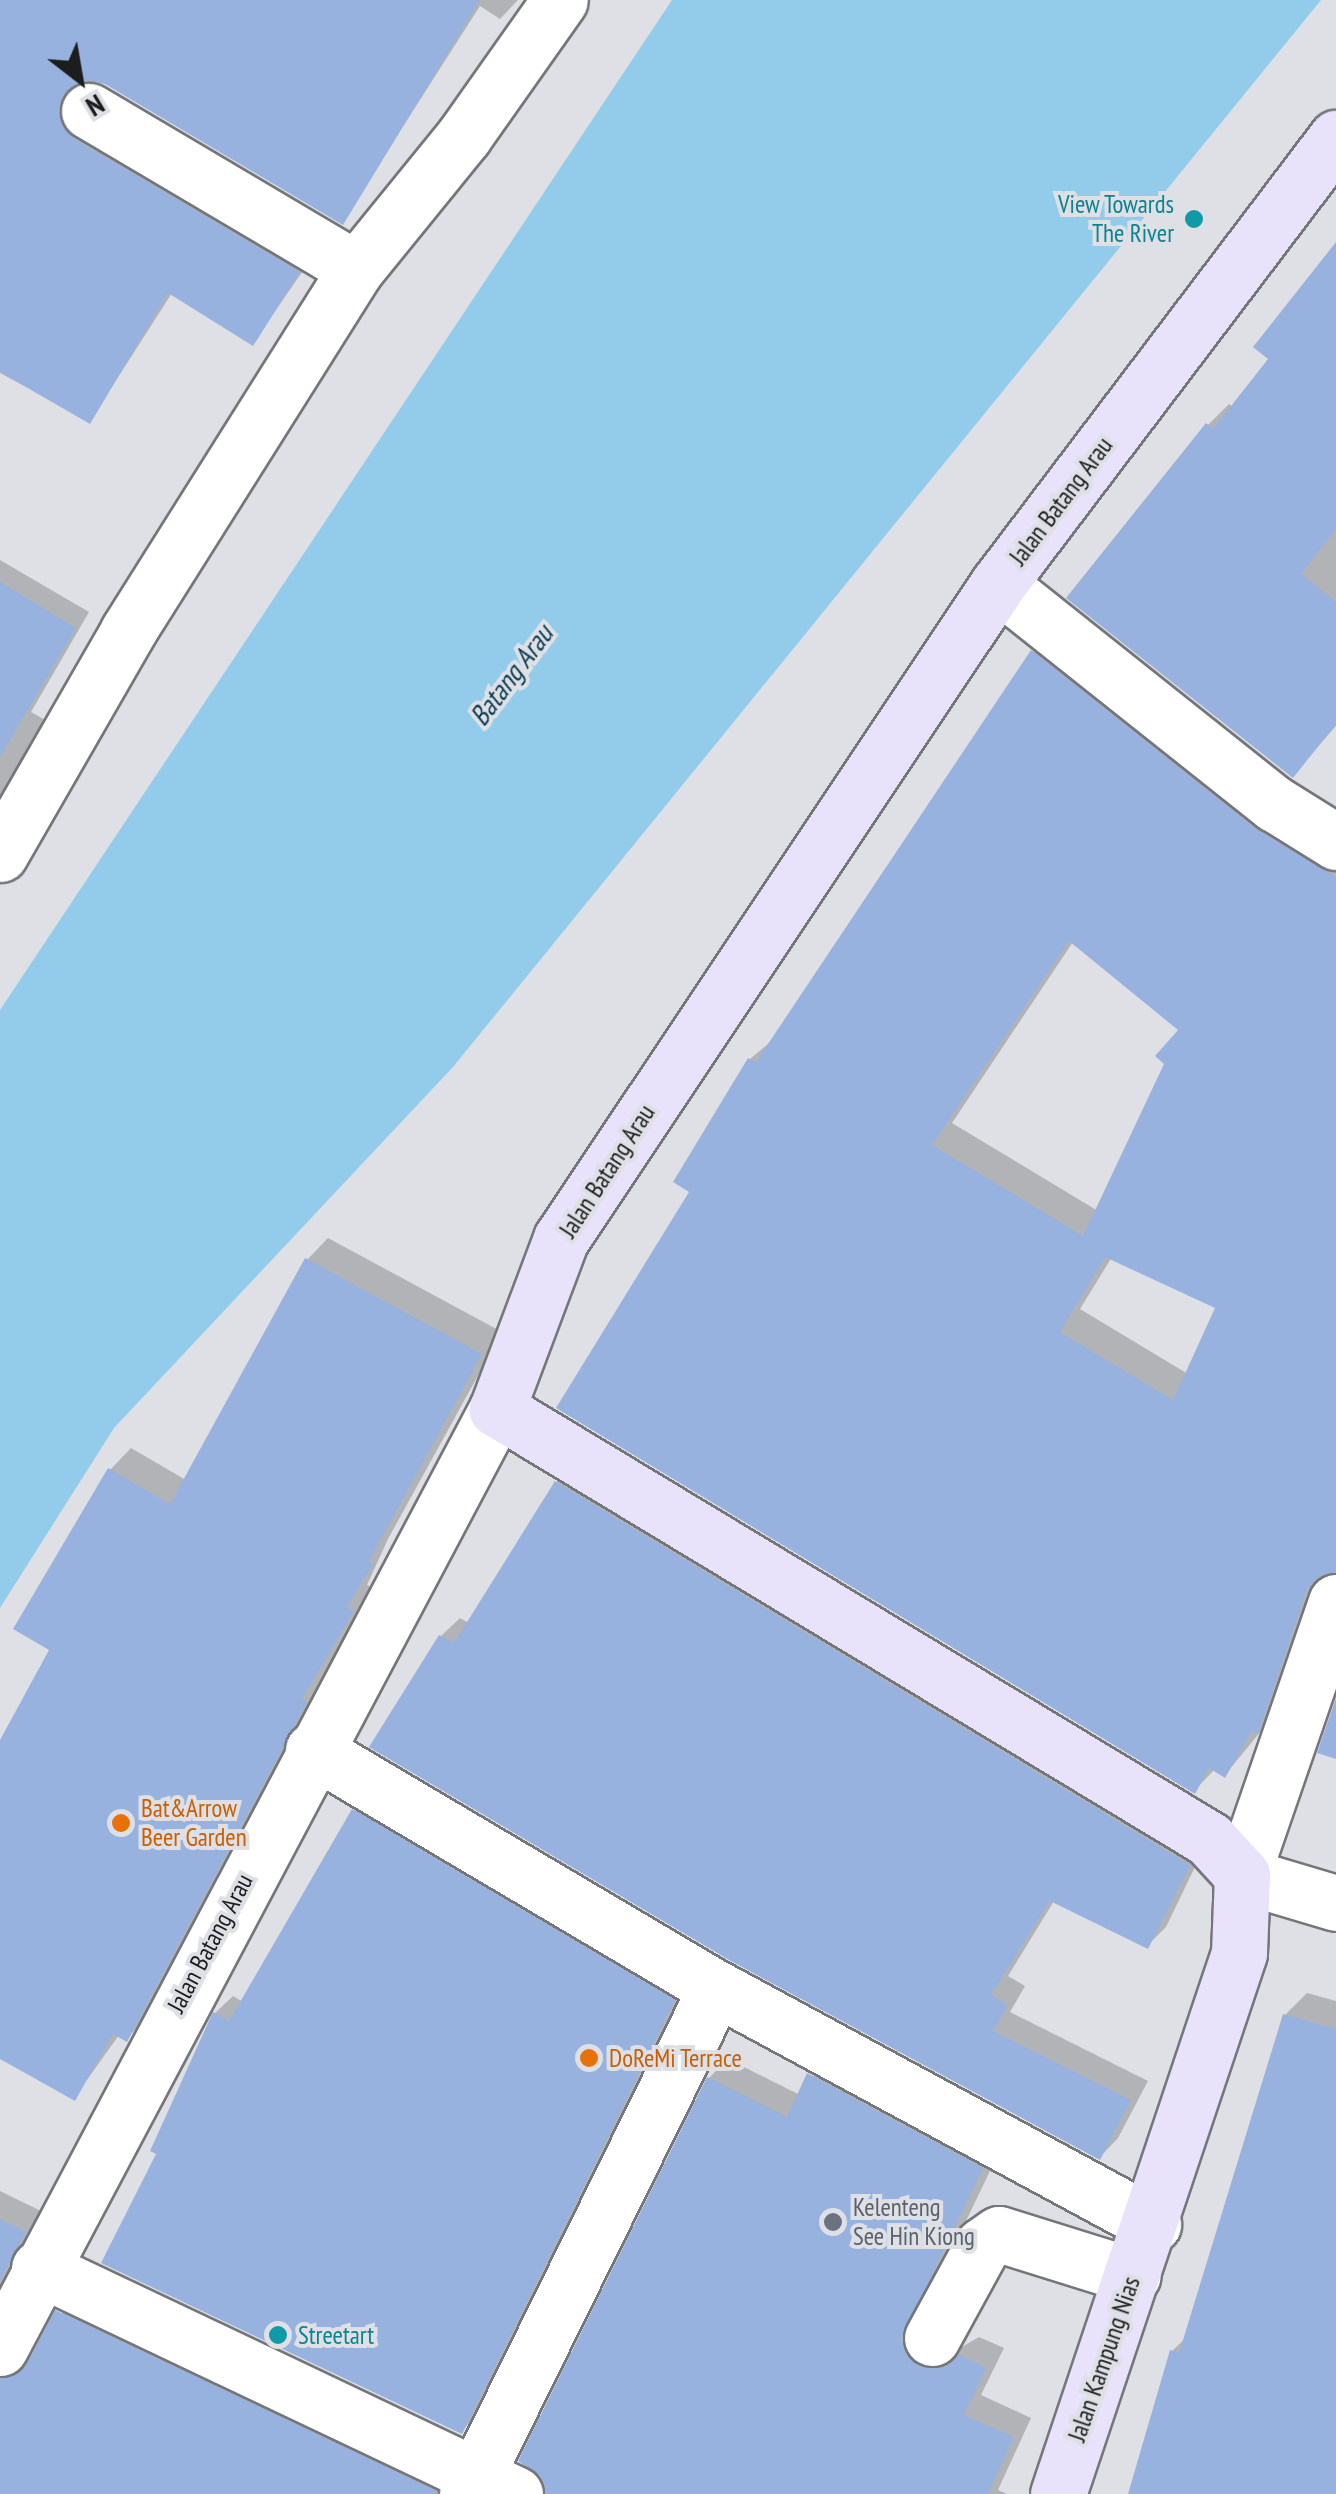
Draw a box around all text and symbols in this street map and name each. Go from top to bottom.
north arrow [30,30,130,130]
text: N [80,86,112,126]
place label: View Towards The River [1057,190,1174,249]
marker: View Towards The River [1183,208,1205,230]
street label: Jalan Batang Arau [1003,431,1119,571]
water label: Batang Arau [462,618,560,732]
street label: Jalan Batang Arau [553,1099,661,1243]
place label: Bat&Arrow Beer Garden [141,1794,247,1853]
marker: Bat&Arrow Beer Garden [110,1812,132,1834]
street label: Jalan Batang Arau [161,1868,259,2018]
place label: DoReMi Terrace [609,2043,742,2073]
marker: DoReMi Terrace [578,2047,600,2069]
place label: Kelenteng See Hin Kiong [853,2193,975,2252]
marker: Kelenteng See Hin Kiong [822,2211,844,2233]
street label: Jalan Kampung Nias [1062,2273,1146,2445]
place label: Streetart [298,2320,374,2350]
marker: Streetart [267,2324,289,2346]

